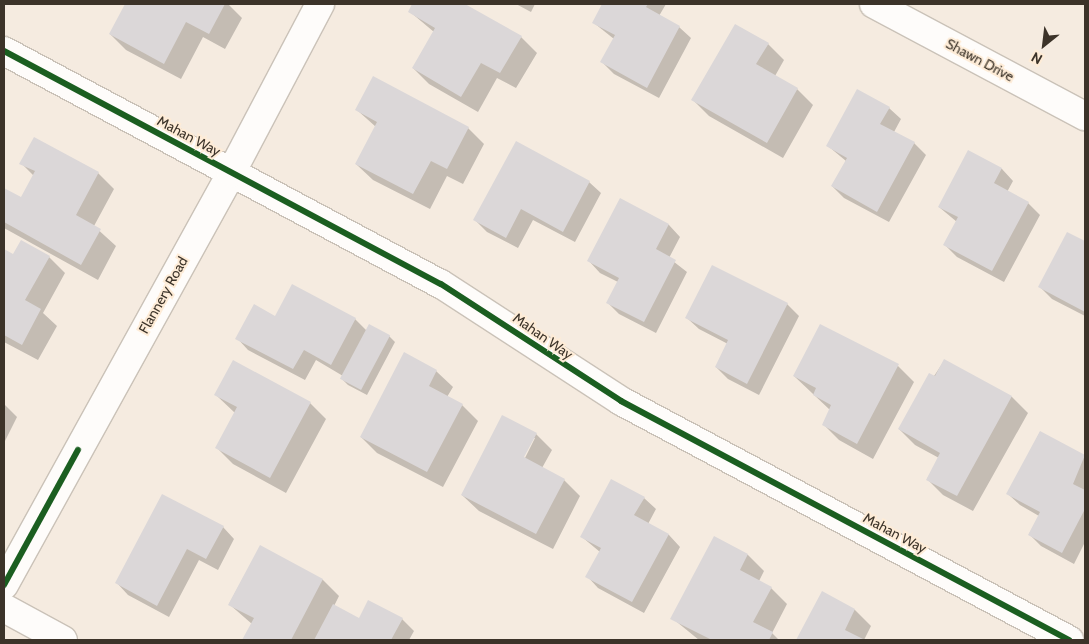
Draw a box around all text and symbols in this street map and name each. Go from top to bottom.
north arrow [1019,20,1069,70]
street label: Shawn Drive [943,35,1017,85]
text: N [1028,48,1045,68]
street label: Mahan Way [154,112,224,160]
street label: Flannery Road [135,254,191,336]
street label: Mahan Way [510,309,576,363]
street label: Mahan Way [860,509,930,557]

